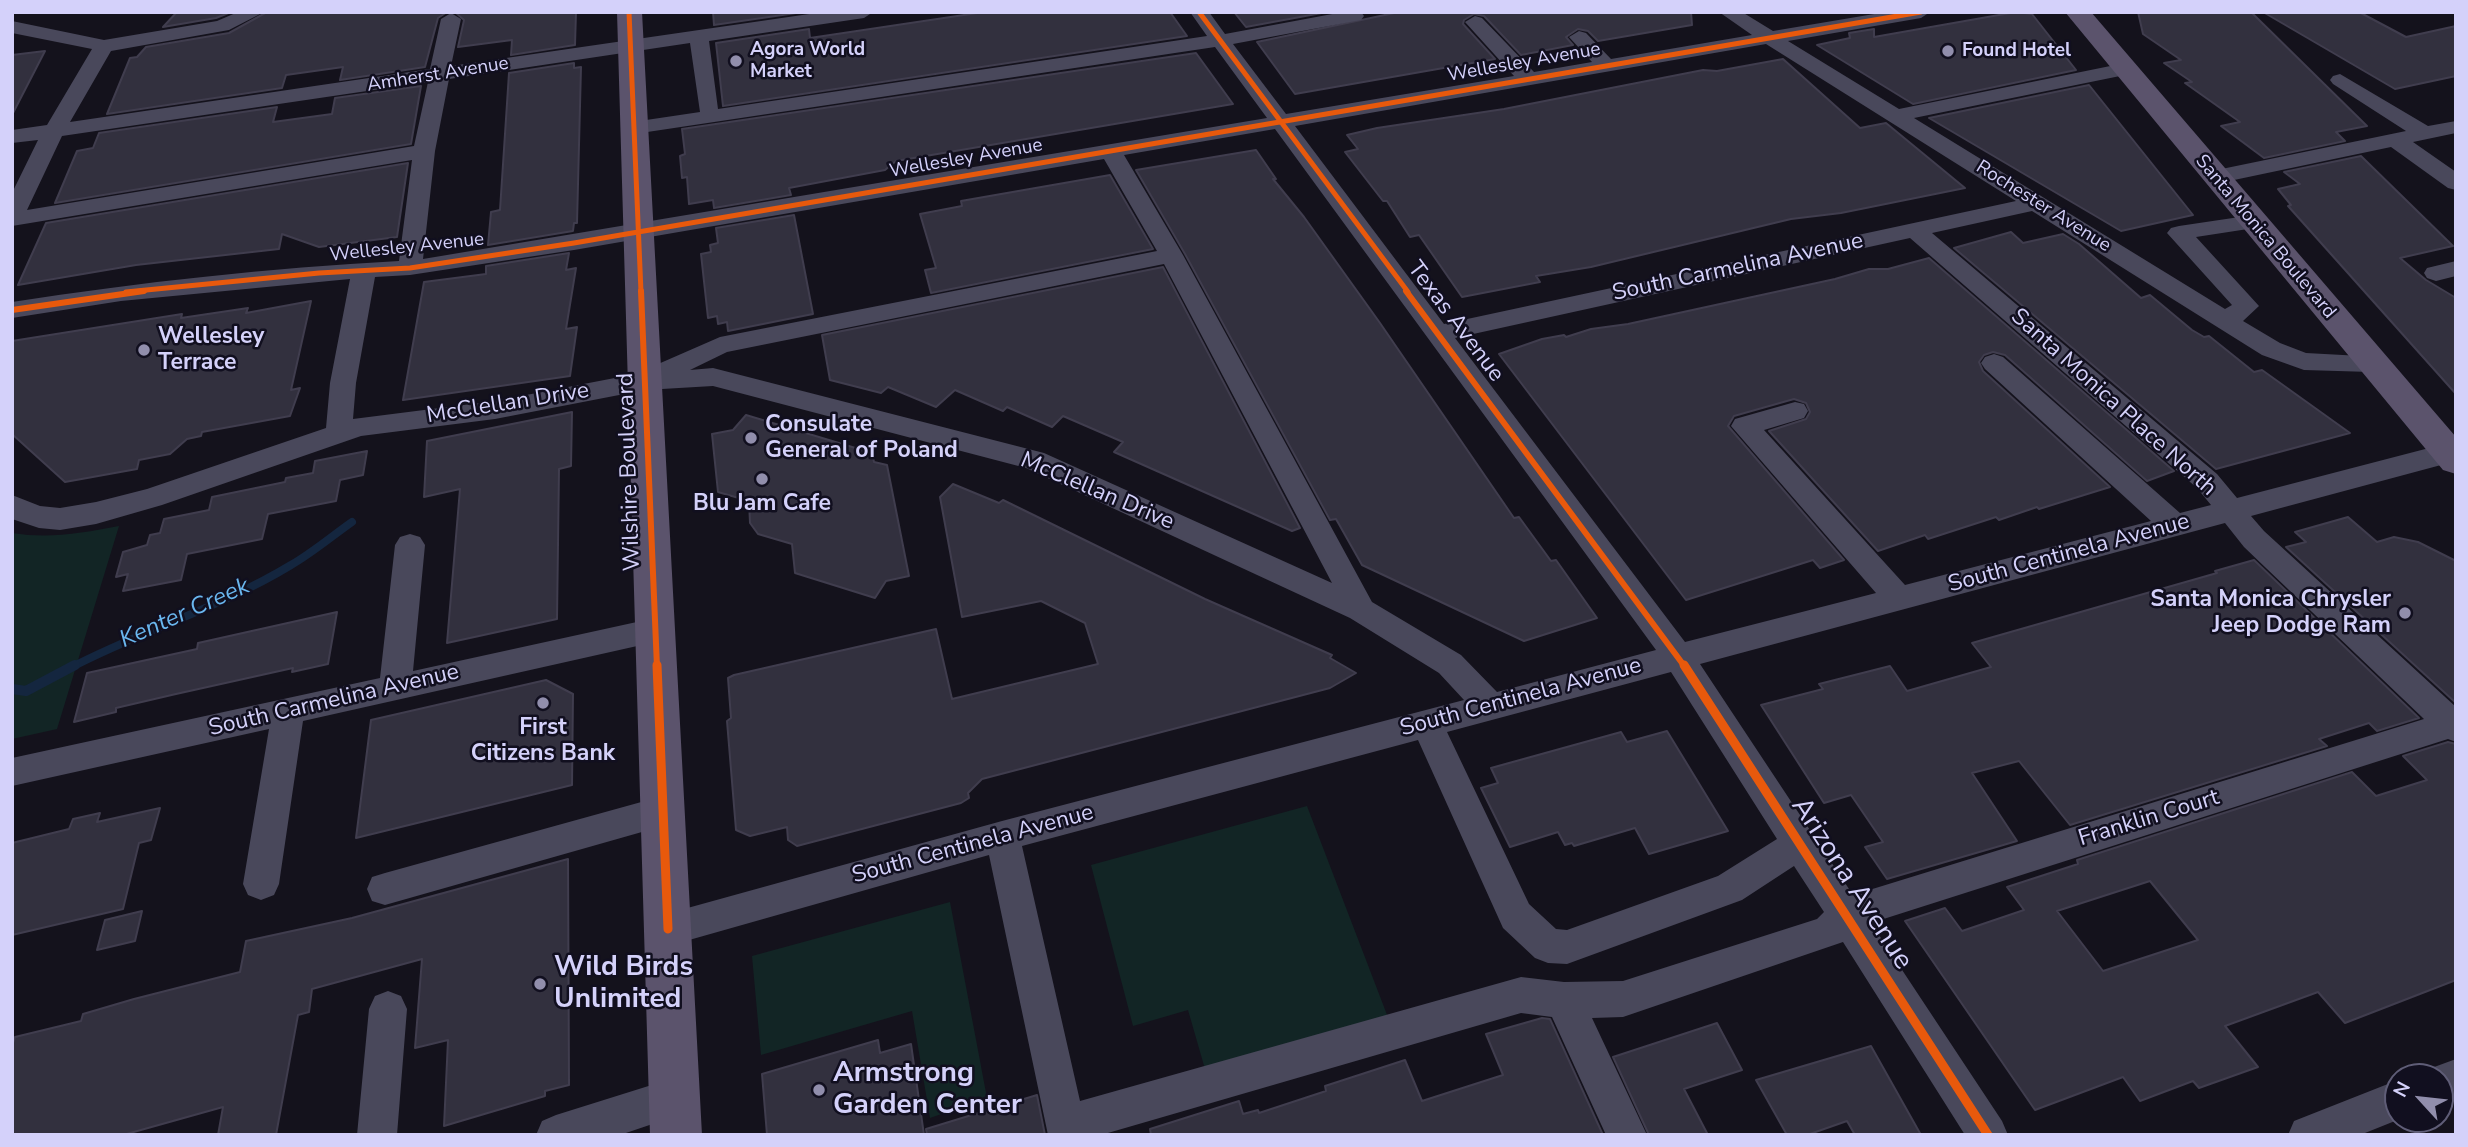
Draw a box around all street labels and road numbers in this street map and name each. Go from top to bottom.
street label: Wellesley Avenue [1446,38,1602,88]
street label: Amherst Avenue [366,53,510,97]
street label: Wellesley Avenue [888,134,1044,184]
street label: Santa Monica Boulevard [2190,150,2340,324]
street label: Rochester Avenue [1971,156,2115,258]
street label: South Carmelina Avenue [1610,228,1866,308]
street label: Wellesley Avenue [329,229,485,267]
street label: Texas Avenue [1401,256,1509,388]
street label: Santa Monica Place North [2005,303,2221,503]
street label: Wilshire Boulevard [613,372,647,572]
street label: McClellan Drive [425,378,591,430]
street label: McClellan Drive [1016,447,1178,537]
street label: South Centinela Avenue [1945,508,2193,600]
street label: South Centinela Avenue [1397,652,1645,744]
street label: South Carmelina Avenue [206,659,462,743]
street label: Franklin Court [2075,785,2223,853]
street label: Arizona Avenue [1783,792,1919,976]
street label: South Centinela Avenue [849,799,1097,891]

